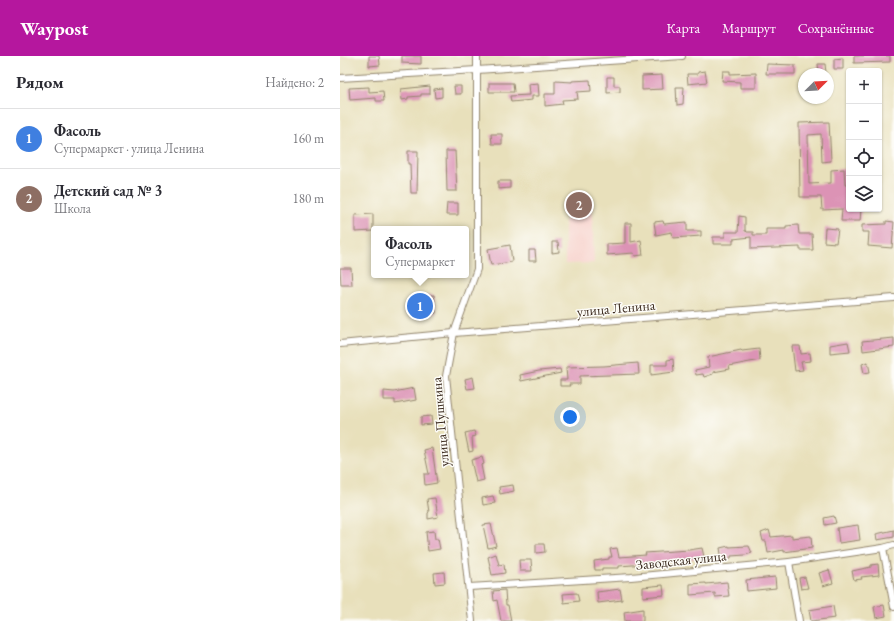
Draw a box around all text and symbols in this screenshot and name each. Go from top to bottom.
text: Waypost [20,16,88,41]
text: Карта [667,19,700,37]
text: Маршрут [722,19,776,37]
text: Сохранённые [798,19,874,37]
north arrow [798,68,834,104]
map controls [846,68,882,212]
button: + [846,68,882,104]
text: Рядом [16,71,64,93]
text: Найдено: 2 [265,74,324,91]
button: − [846,104,882,140]
text: Фасоль [54,121,101,140]
text: 1 [26,130,32,147]
text: 160 m [293,130,324,147]
text: Супермаркет · улица Ленина [54,140,204,157]
button: locate [846,140,882,176]
button: layers [846,176,882,212]
text: Детский сад № 3 [54,181,162,200]
text: 2 [26,190,32,207]
text: 180 m [293,190,324,207]
pin: 2 [566,190,592,220]
text: Школа [54,200,91,217]
popup [371,226,469,278]
text: Фасоль [385,234,432,253]
text: Супермаркет [385,253,455,270]
pin: 1 [407,291,433,321]
street label: улица Ленина [576,296,656,320]
street label: улица Пушкина [427,376,453,468]
your location [560,407,580,427]
street label: Заводская улица [635,546,728,574]

